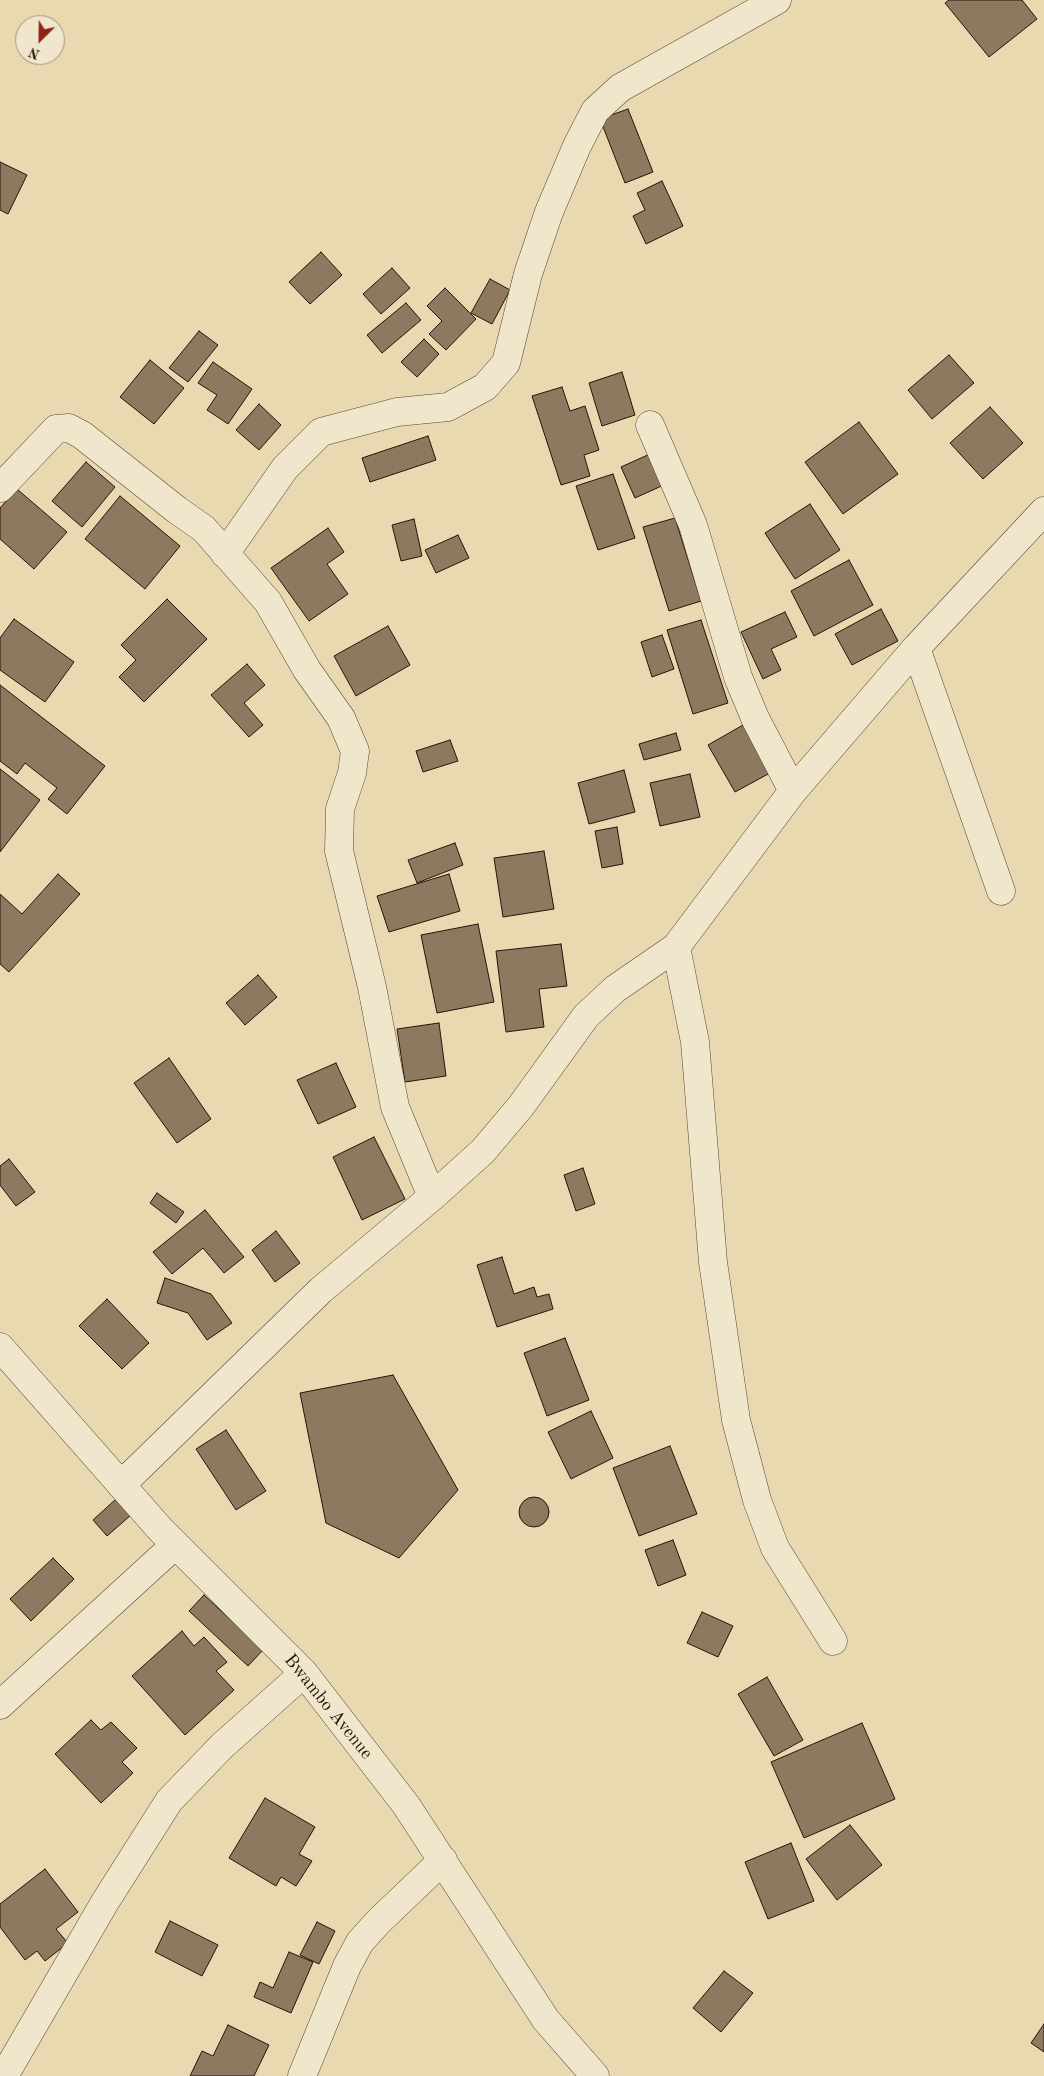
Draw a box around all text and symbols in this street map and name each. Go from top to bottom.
north arrow [15,15,65,65]
text: N [27,44,42,61]
street label: Bwambo Avenue [279,1650,377,1764]

